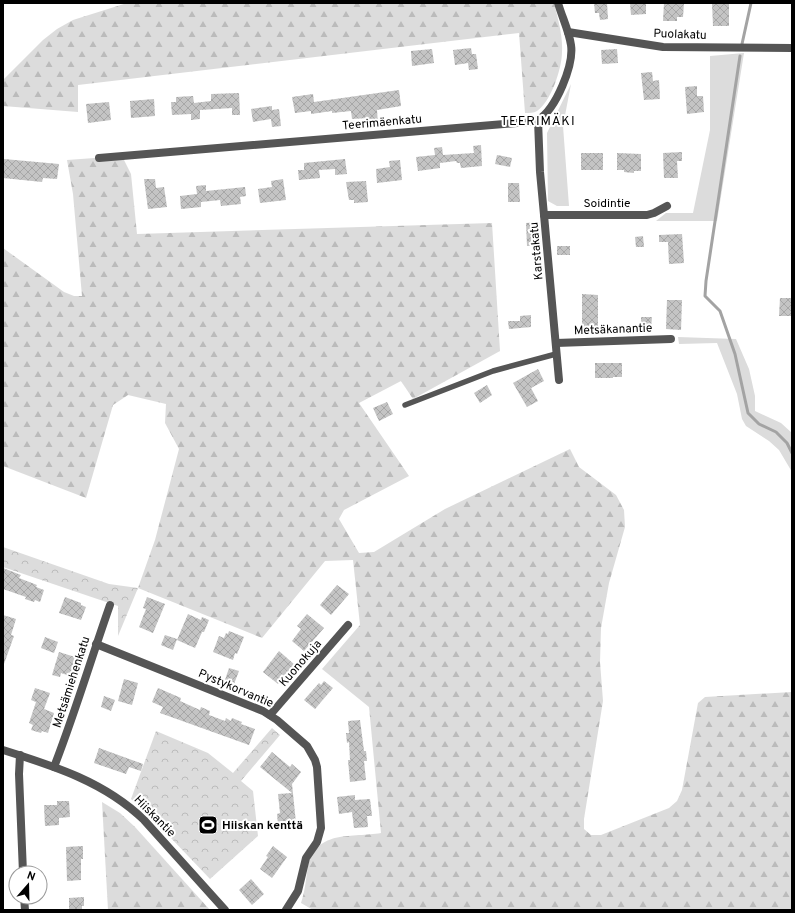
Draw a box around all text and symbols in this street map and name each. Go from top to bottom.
street label: Puolakatu [653,26,707,44]
street label: Teerimäenkatu [342,112,423,134]
district label: TEERIMÄKI [500,112,576,130]
street label: Soidintie [584,196,630,212]
street label: Karstakatu [526,221,548,281]
street label: Metsäkanantie [574,321,653,339]
street label: Metsämiehenkatu [50,634,94,730]
street label: Kuonokuja [276,637,326,691]
street label: Pystykorvantie [195,666,276,712]
street label: Hiiskantie [130,792,179,841]
sports icon: Hiiskan kenttä [197,814,219,836]
place label: Hiiskan kenttä [222,818,303,834]
north arrow [8,865,48,905]
text: N [25,869,37,884]

